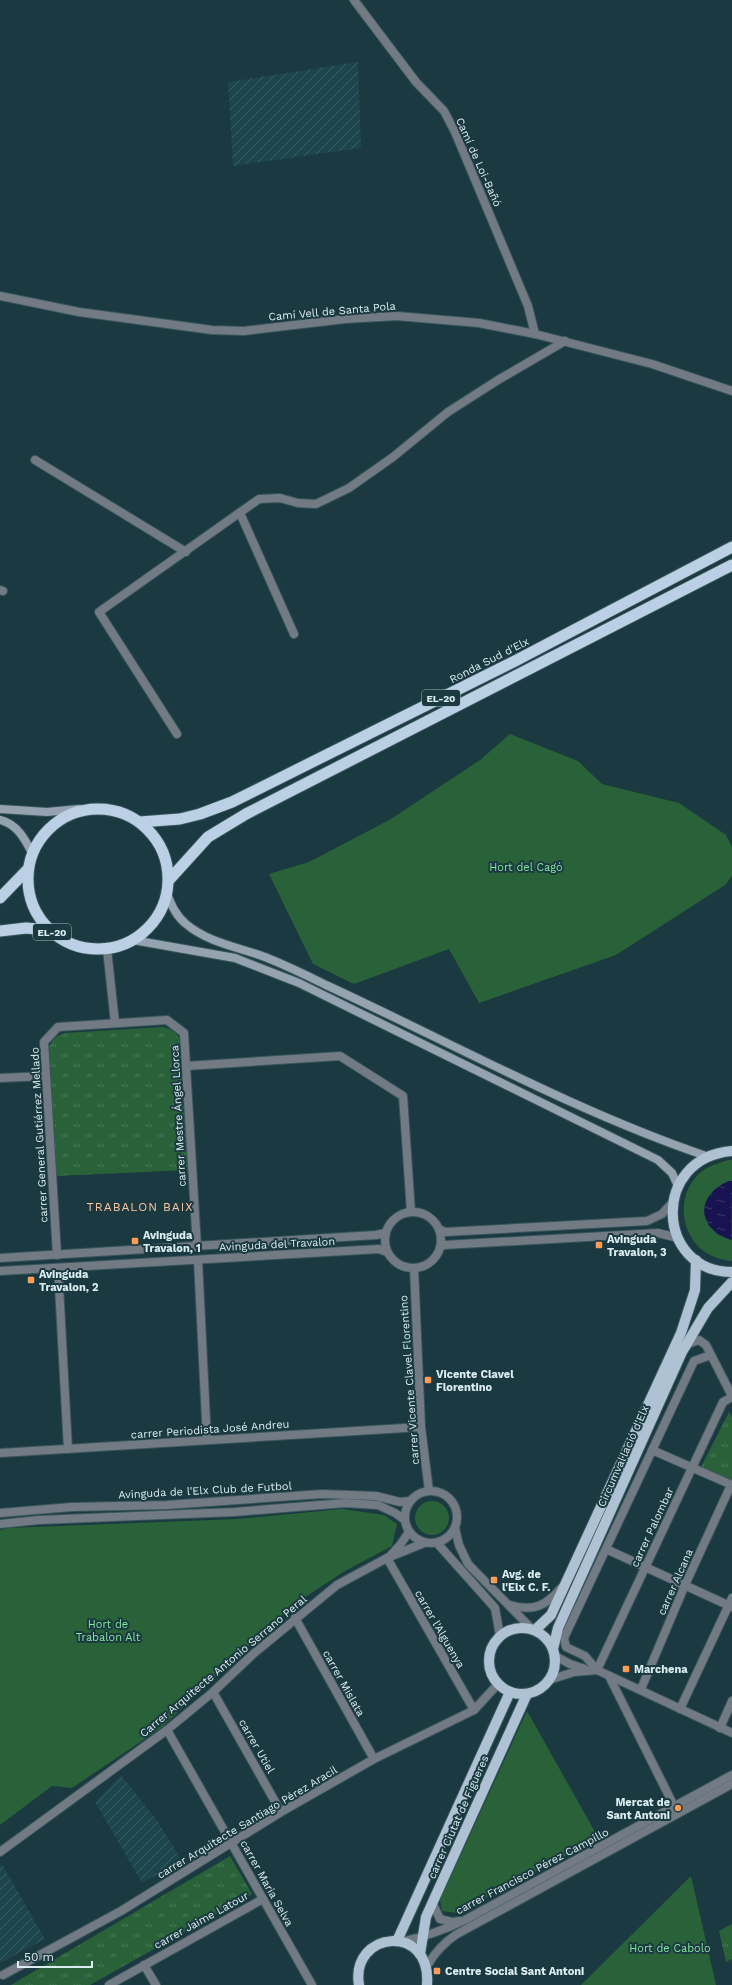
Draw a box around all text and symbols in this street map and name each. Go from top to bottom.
street label: Camí de Loi-Bañó [453,116,504,209]
street label: Camí Vell de Santa Pola [268,299,396,324]
street label: Ronda Sud d'Elx [447,635,531,686]
road number: EL-20 [422,690,460,706]
park label: Hort del Cagó [489,861,563,874]
road number: EL-20 [33,924,71,940]
street label: carrer Mestre Ángel Llorca [167,1045,189,1187]
street label: carrer General Gutiérrez Mellado [28,1047,51,1223]
district label: TRABALON BAIX [87,1200,193,1214]
place label: Avinguda Travalon, 1 [143,1229,201,1255]
place label: Avinguda Travalon, 3 [607,1233,667,1259]
street label: Avinguda del Travalon [219,1235,335,1254]
marker: Avinguda Travalon, 1 [130,1236,140,1246]
marker: Avinguda Travalon, 3 [594,1240,604,1250]
place label: Avinguda Travalon, 2 [39,1268,99,1294]
marker: Avinguda Travalon, 2 [26,1275,36,1285]
street label: carrer Vicente Clavel Florentino [397,1295,422,1465]
place label: Vicente Clavel Florentino [436,1368,514,1394]
marker: Vicente Clavel Florentino [423,1375,433,1385]
street label: Circumval·lació d'Elx [595,1403,652,1509]
street label: carrer Periodista José Andreu [130,1417,290,1442]
street label: Avinguda de l'Elx Club de Futbol [118,1479,293,1502]
street label: carrer Palombar [628,1485,677,1569]
street label: carrer Alcana [655,1547,696,1617]
place label: Avg. de l'Elx C. F. [502,1568,550,1594]
marker: Avg. de l'Elx C. F. [489,1575,499,1585]
street label: carrer l'Alguenya [412,1588,467,1671]
street label: Carrer Arquitecte Antonio Serrano Peral [137,1592,310,1740]
park label: Hort de Trabalon Alt [76,1618,141,1644]
street label: carrer Mislata [320,1648,367,1719]
place label: Marchena [634,1663,688,1676]
marker: Marchena [621,1664,631,1674]
street label: carrer Utiel [236,1717,278,1776]
street label: carrer Ciutat de Figueres [425,1753,492,1881]
street label: carrer Arquitecte Santiago Pérez Aracil [155,1763,340,1882]
place label: Mercat de Sant Antoni [606,1796,670,1822]
marker: Mercat de Sant Antoni [673,1803,683,1813]
street label: carrer Francisco Pérez Campillo [454,1826,611,1917]
street label: carrer Maria Selva [237,1838,296,1929]
street label: carrer Jaime Latour [152,1889,251,1952]
park label: Hort de Cabolo [629,1942,711,1955]
scale bar [18,1943,92,1969]
text: 50 m [24,1950,54,1964]
place label: Centre Social Sant Antoni [445,1965,584,1978]
marker: Centre Social Sant Antoni [432,1966,442,1976]

